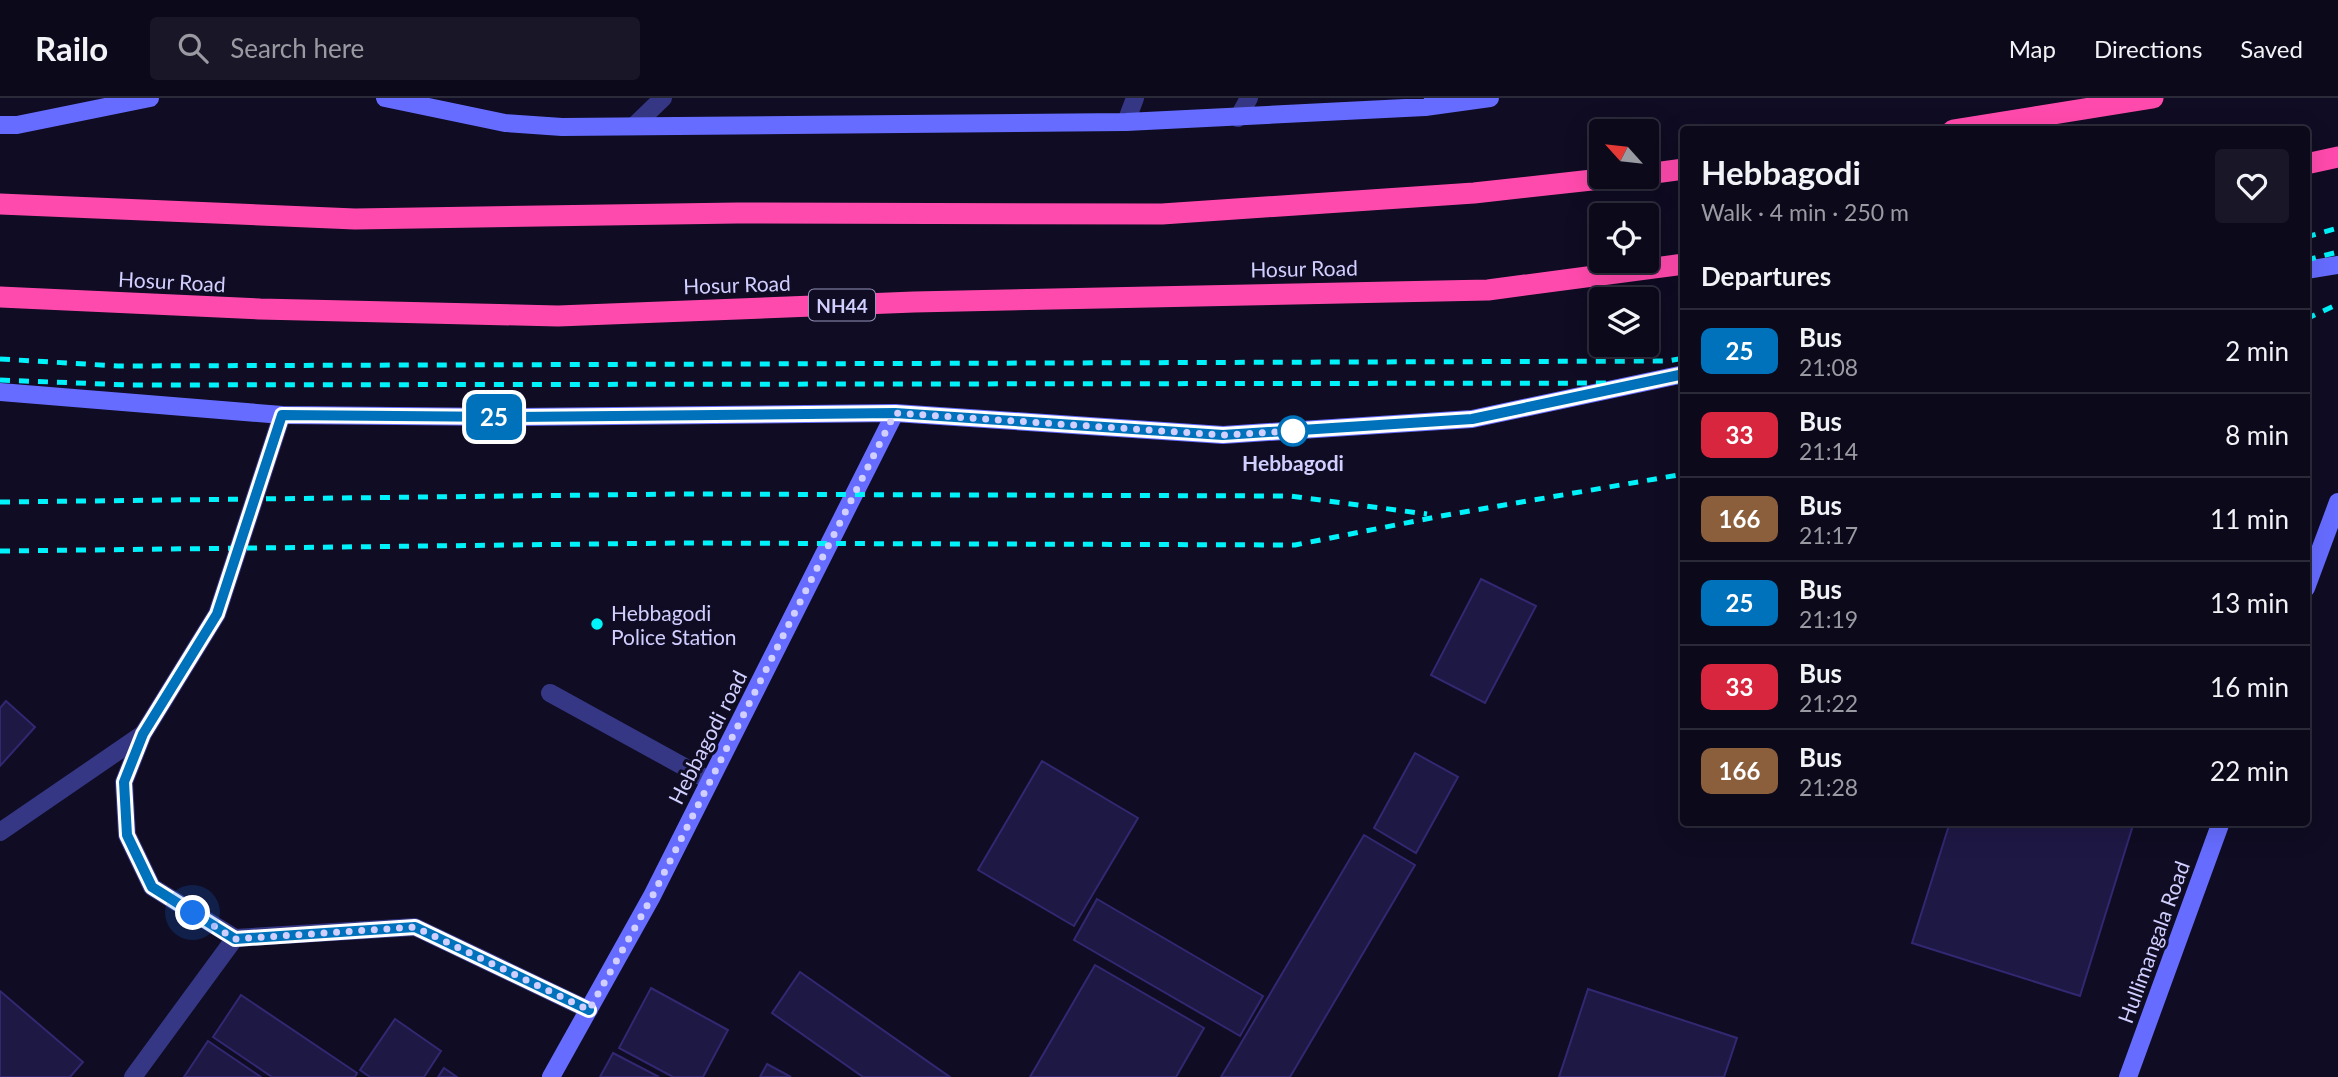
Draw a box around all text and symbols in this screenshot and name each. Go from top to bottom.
search box [150,17,640,80]
text: Railo [35,28,108,68]
icon: search [174,29,212,67]
text: Search here [230,32,364,64]
text: Map [2009,34,2056,63]
text: Directions [2094,34,2202,63]
text: Saved [2240,34,2303,63]
north arrow [1589,119,1659,189]
map controls [1589,119,1659,357]
button: heart [2215,149,2289,223]
text: Hebbagodi [1701,152,1861,192]
text: Walk · 4 min · 250 m [1701,198,1909,226]
button: locate [1589,203,1659,273]
street label: Hosur Road [1250,255,1358,281]
text: Departures [1701,260,1831,292]
street label: Hosur Road [118,266,226,296]
street label: Hosur Road [683,270,791,298]
button: layers [1589,287,1659,357]
road number: NH44 [809,290,875,321]
text: Bus [1799,321,1842,353]
text: 2 min [2225,335,2289,367]
text: 25 [1726,336,1753,365]
text: 21:08 [1799,353,1858,381]
line badge: 25 [462,394,526,440]
text: 25 [480,402,508,431]
text: Bus [1799,405,1842,437]
marker: Hebbagodi [1278,416,1308,446]
text: 8 min [2225,419,2289,451]
text: 33 [1726,420,1753,449]
text: 21:14 [1799,437,1858,465]
place label: Hebbagodi [1242,450,1344,475]
text: Bus [1799,489,1842,521]
text: 11 min [2210,503,2289,535]
text: 166 [1719,504,1760,533]
text: 21:17 [1799,521,1858,549]
text: Bus [1799,573,1842,605]
text: 13 min [2210,587,2289,619]
text: 25 [1726,588,1753,617]
place label: Hebbagodi Police Station [611,600,737,649]
text: 21:19 [1799,605,1858,633]
marker: Hebbagodi Police Station [589,616,605,632]
text: Bus [1799,657,1842,689]
street label: Hebbagodi road [663,666,751,808]
text: 16 min [2210,671,2289,703]
text: 33 [1726,672,1753,701]
text: 21:22 [1799,689,1858,717]
text: Bus [1799,741,1842,773]
text: 22 min [2210,755,2289,787]
text: 166 [1719,756,1760,785]
text: 21:28 [1799,773,1858,801]
street label: Hullimangala Road [2112,858,2194,1026]
your location [175,895,210,930]

